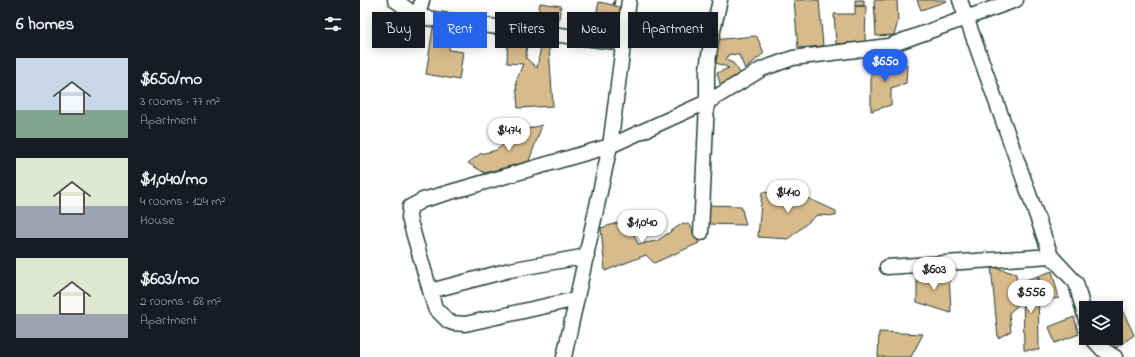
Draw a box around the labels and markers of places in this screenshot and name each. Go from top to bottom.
pin: $650 [861,49,909,83]
pin: $474 [485,118,533,152]
pin: $440 [764,180,812,214]
pin: $1,040 [609,210,675,244]
pin: $603 [910,257,958,291]
pin: $556 [1007,280,1055,314]

